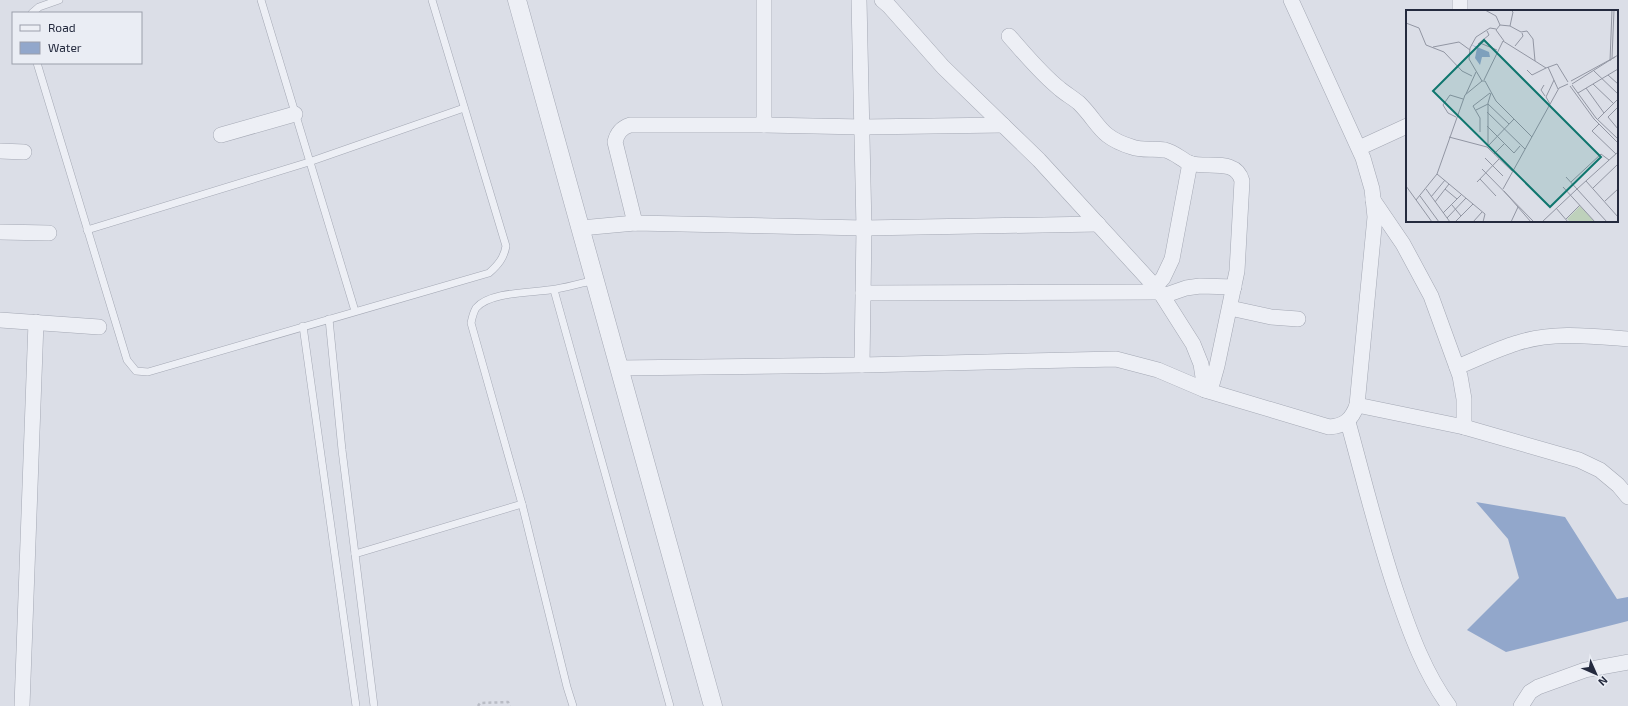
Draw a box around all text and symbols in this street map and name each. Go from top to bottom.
inset map [1406,10,1618,222]
legend [12,12,142,64]
text: Road [48,20,76,34]
text: Water [48,40,82,54]
north arrow [1576,654,1616,694]
text: N [1596,674,1611,689]

